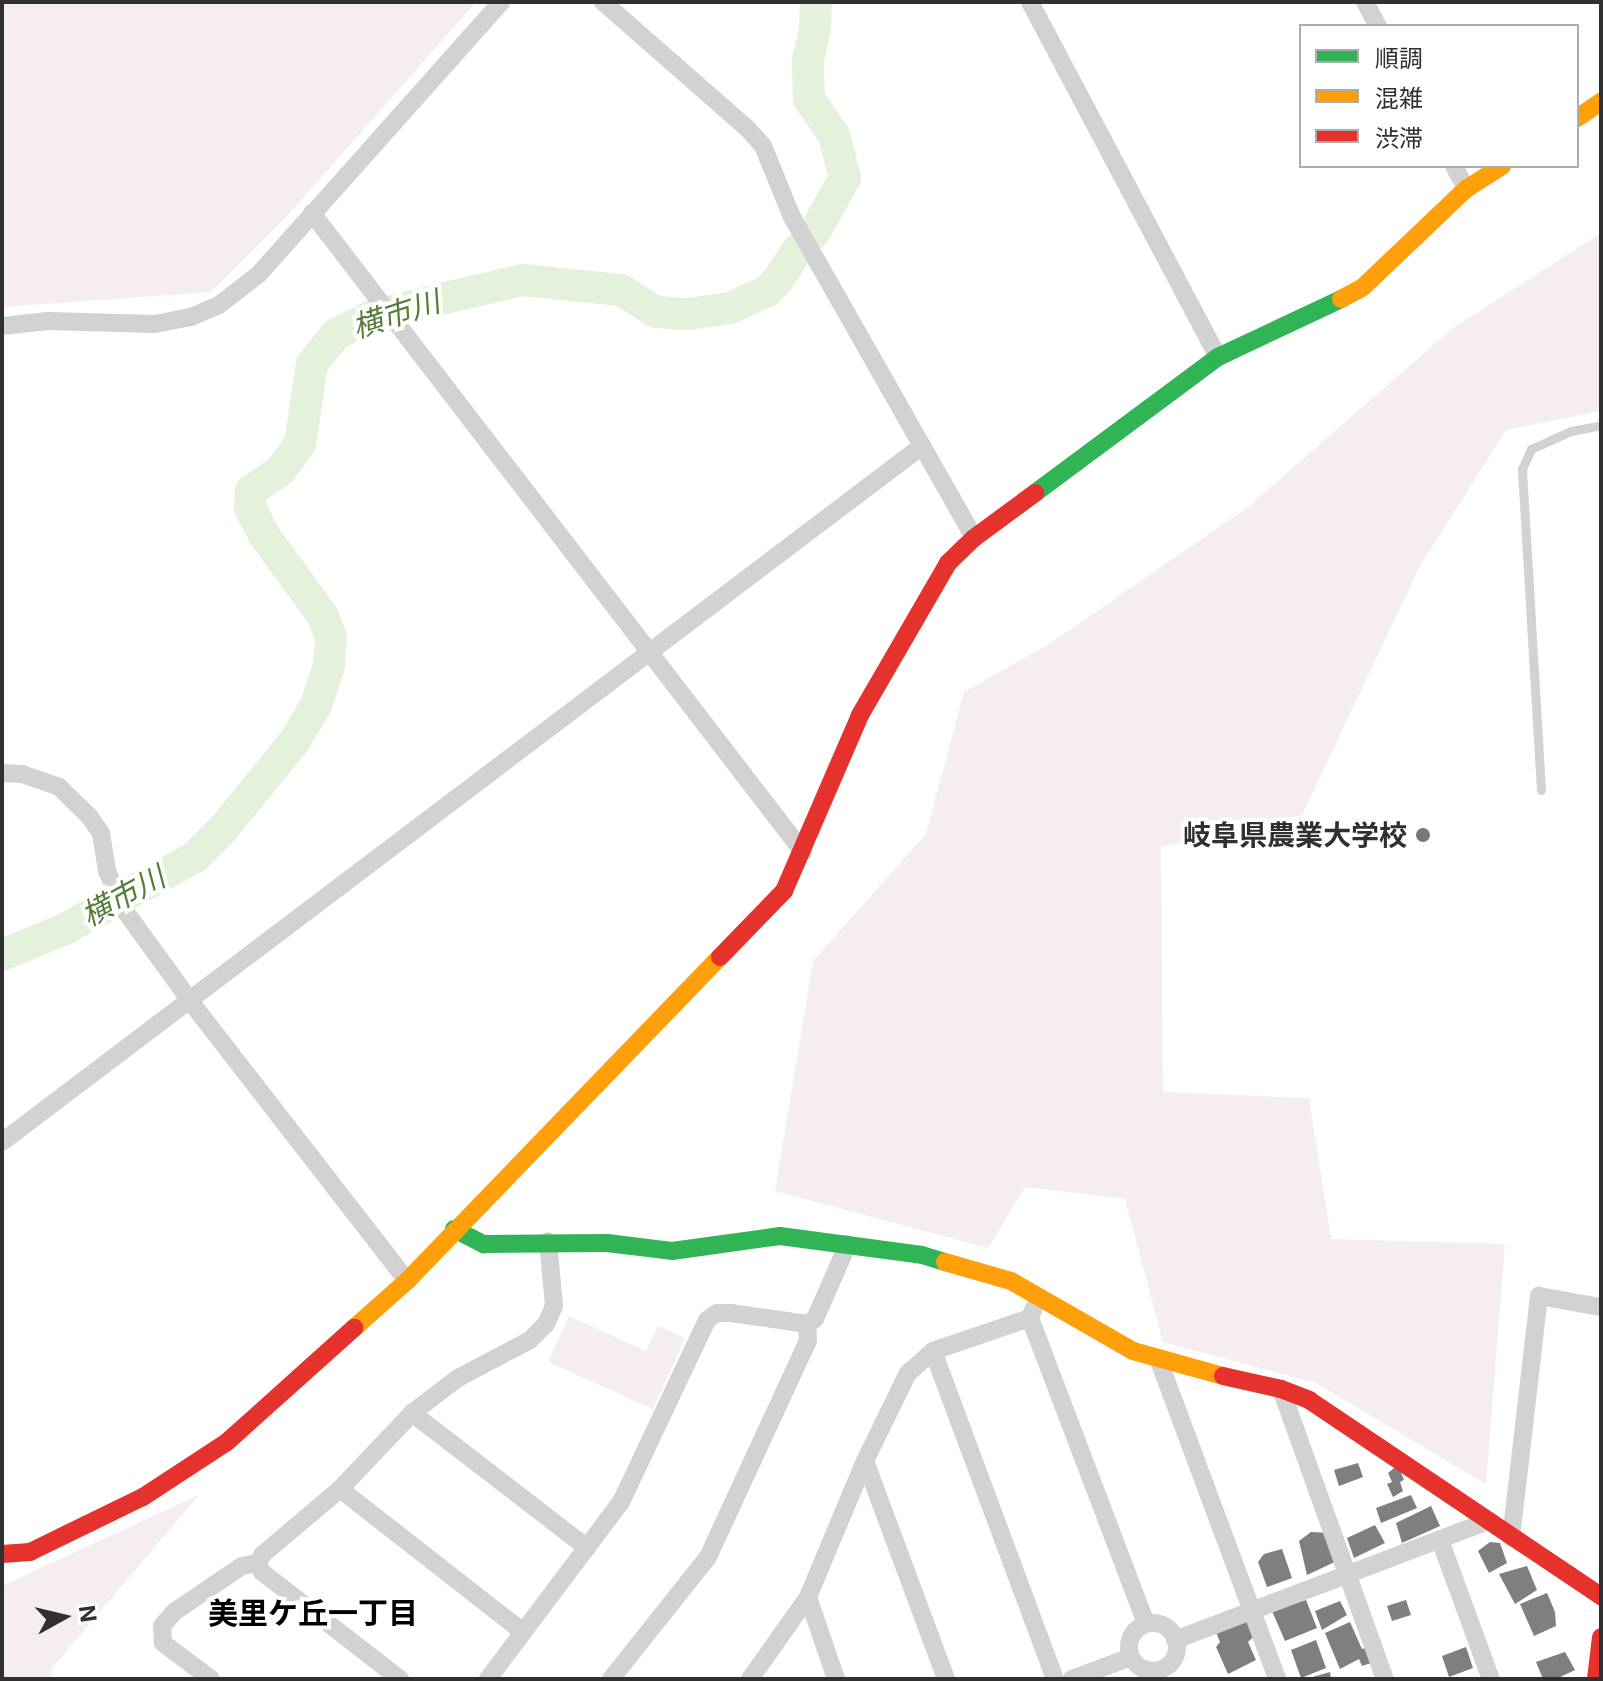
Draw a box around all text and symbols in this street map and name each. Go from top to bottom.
legend [1299,24,1579,168]
text: 順調 [1375,44,1423,73]
text: 混雑 [1375,84,1423,113]
text: 渋滞 [1375,124,1423,153]
water label: 横市川 [348,283,444,345]
place label: 岐阜県農業大学校 [1183,818,1407,852]
marker: 岐阜県農業大学校 [1414,826,1432,844]
water label: 横市川 [75,858,171,934]
north arrow [24,1577,104,1657]
district label: 美里ケ丘一丁目 [208,1595,418,1631]
text: N [74,1604,102,1624]

